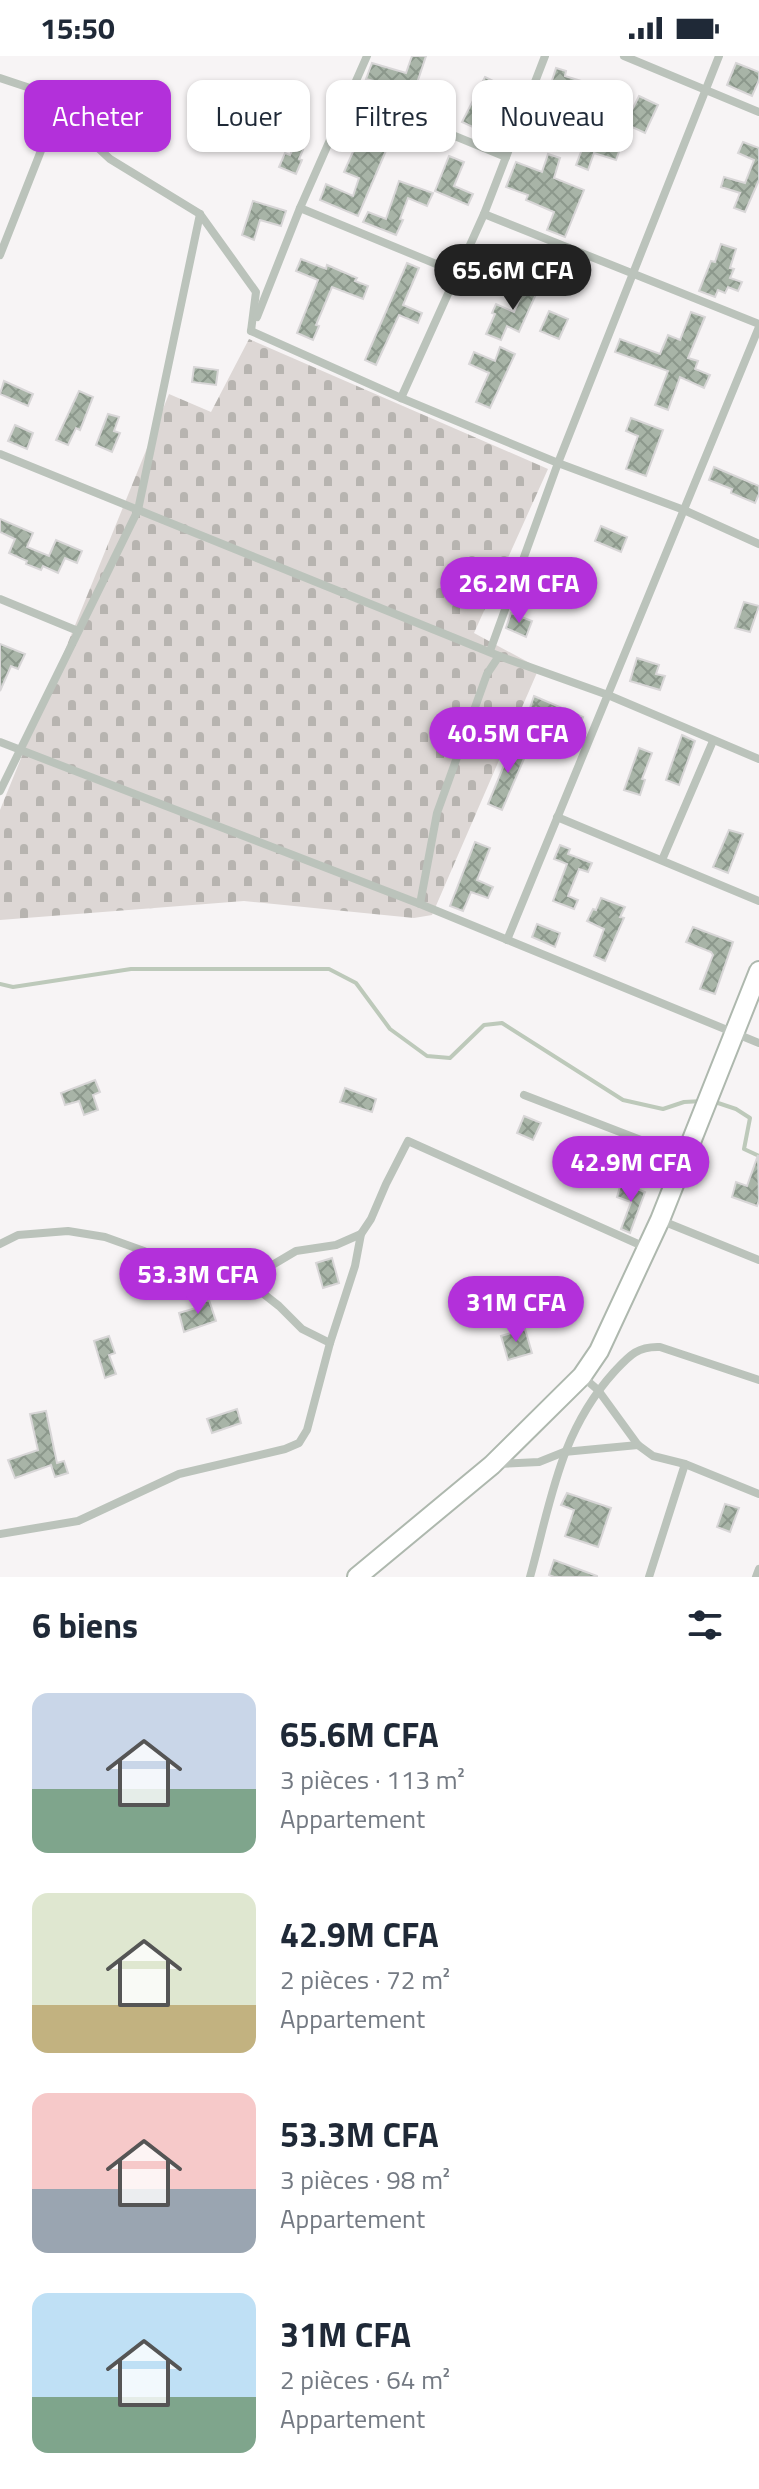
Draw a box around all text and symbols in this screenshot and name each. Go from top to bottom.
text: 15:50 [40,5,115,51]
chip: Acheter [24,80,171,152]
chip: Louer [187,80,310,152]
chip: Filtres [326,80,456,152]
chip: Nouveau [472,80,633,152]
pin: 65.6M CFA [421,244,605,312]
text: 65.6M CFA [452,250,574,289]
pin: 26.2M CFA [427,557,611,625]
text: 26.2M CFA [458,563,580,602]
pin: 40.5M CFA [416,707,600,775]
text: 40.5M CFA [447,713,569,752]
pin: 42.9M CFA [539,1136,723,1204]
text: 42.9M CFA [570,1142,692,1181]
pin: 53.3M CFA [106,1248,290,1316]
text: 53.3M CFA [137,1254,259,1293]
pin: 31M CFA [442,1276,590,1344]
text: 31M CFA [466,1282,566,1321]
text: 6 biens [32,1599,138,1651]
icon: filters [683,1603,727,1647]
text: 65.6M CFA [280,1708,439,1760]
icon: home [96,1725,192,1821]
text: 3 pièces · 113 m² [280,1760,465,1799]
text: Appartement [280,1799,425,1838]
text: 42.9M CFA [280,1908,439,1960]
icon: home [96,1925,192,2021]
text: 2 pièces · 72 m² [280,1960,450,1999]
text: Appartement [280,1999,425,2038]
text: 53.3M CFA [280,2108,439,2160]
icon: home [96,2125,192,2221]
text: 3 pièces · 98 m² [280,2160,450,2199]
text: Appartement [280,2199,425,2238]
text: 31M CFA [280,2308,411,2360]
icon: home [96,2325,192,2421]
text: 2 pièces · 64 m² [280,2360,450,2399]
text: Appartement [280,2399,425,2438]

